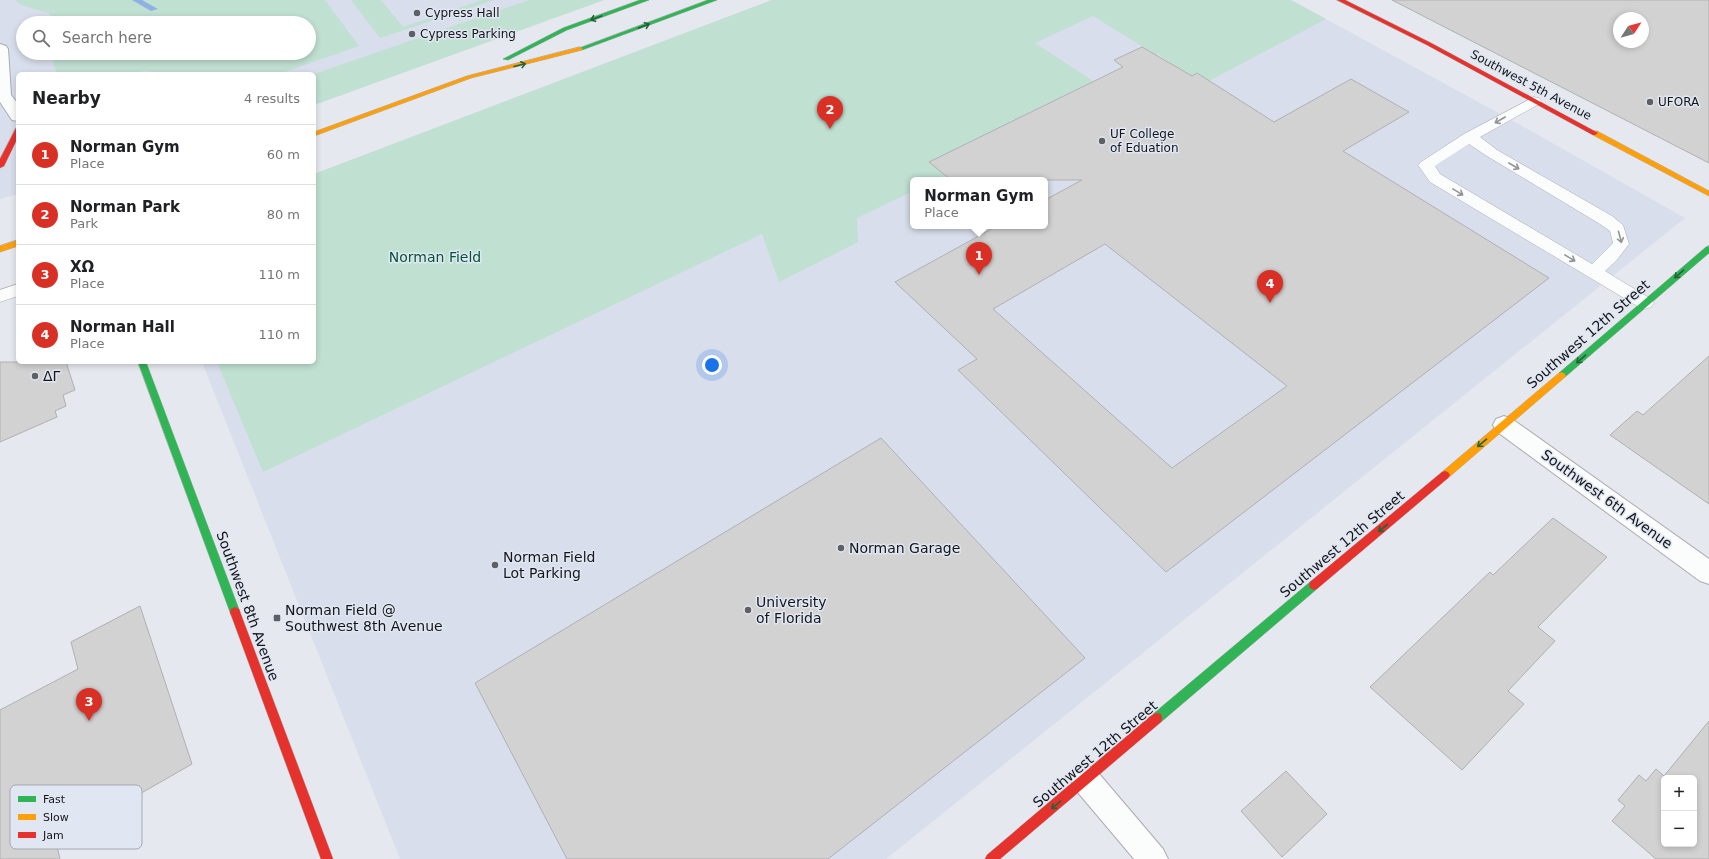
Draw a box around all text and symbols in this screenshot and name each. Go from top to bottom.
place label: Cypress Hall [425,6,500,20]
marker: Cypress Hall [412,8,422,18]
north arrow [1613,12,1649,48]
one-way arrow [590,15,603,22]
search box [16,16,316,60]
one-way arrow [638,21,650,29]
icon: search [30,27,52,49]
place label: Cypress Parking [420,27,516,41]
text: Search here [62,29,152,47]
marker: Cypress Parking [407,29,417,39]
street label: Southwest 5th Avenue [1468,47,1594,123]
one-way arrow [514,60,527,68]
text: Nearby [32,88,101,108]
text: 4 results [244,91,300,106]
place label: UFORA [1658,95,1700,109]
pin: 2 [817,96,843,129]
marker: UFORA [1645,97,1655,107]
one-way arrow [1494,116,1506,124]
place label: UF College of Eduation [1110,127,1179,155]
marker: UF College of Eduation [1097,136,1107,146]
text: Norman Gym [70,138,180,156]
text: 1 [40,147,50,162]
text: 60 m [267,147,300,162]
text: Place [70,156,105,171]
one-way arrow [1508,163,1520,171]
popup [910,177,1048,229]
text: Norman Gym [924,187,1034,205]
one-way arrow [1452,188,1464,196]
text: Norman Park [70,198,180,216]
text: Place [924,205,959,220]
text: 2 [40,207,50,222]
text: 80 m [267,207,300,222]
text: Park [70,216,98,231]
one-way arrow [1616,230,1624,243]
pin: 1 [966,242,992,275]
park label: Norman Field [389,249,481,265]
one-way arrow [1564,255,1576,263]
text: ΧΩ [70,258,94,276]
text: 3 [40,267,50,282]
text: 110 m [258,267,300,282]
one-way arrow [1675,269,1685,278]
pin: 4 [1257,270,1283,303]
text: Place [70,276,105,291]
street label: Southwest 12th Street [1523,276,1653,392]
text: Norman Hall [70,318,175,336]
text: 4 [40,327,50,342]
text: 110 m [258,327,300,342]
text: Place [70,336,105,351]
one-way arrow [1576,354,1586,363]
your location [702,355,722,375]
place label: ΔΓ [43,368,61,384]
marker: ΔΓ [30,371,40,381]
one-way arrow [1477,439,1488,448]
street label: Southwest 6th Avenue [1538,446,1676,552]
street label: Southwest 12th Street [1277,487,1408,601]
one-way arrow [1378,523,1388,532]
street label: Southwest 8th Avenue [214,529,282,683]
place label: Norman Garage [849,540,960,556]
marker: Norman Garage [836,543,846,553]
place label: Norman Field Lot Parking [503,549,595,581]
marker: Norman Field Lot Parking [490,560,500,570]
place label: University of Florida [756,594,827,626]
place label: Norman Field @ Southwest 8th Avenue [285,602,443,634]
marker: University of Florida [743,605,753,615]
marker: Norman Field @ Southwest 8th Avenue [272,613,282,623]
pin: 3 [76,688,102,721]
street label: Southwest 12th Street [1030,697,1161,811]
map controls [1661,775,1697,847]
button: + [1661,775,1697,811]
legend [10,785,142,849]
text: Fast [43,793,66,806]
one-way arrow [1050,800,1061,809]
text: Slow [43,811,69,824]
button: − [1661,811,1697,847]
text: Jam [42,829,64,842]

